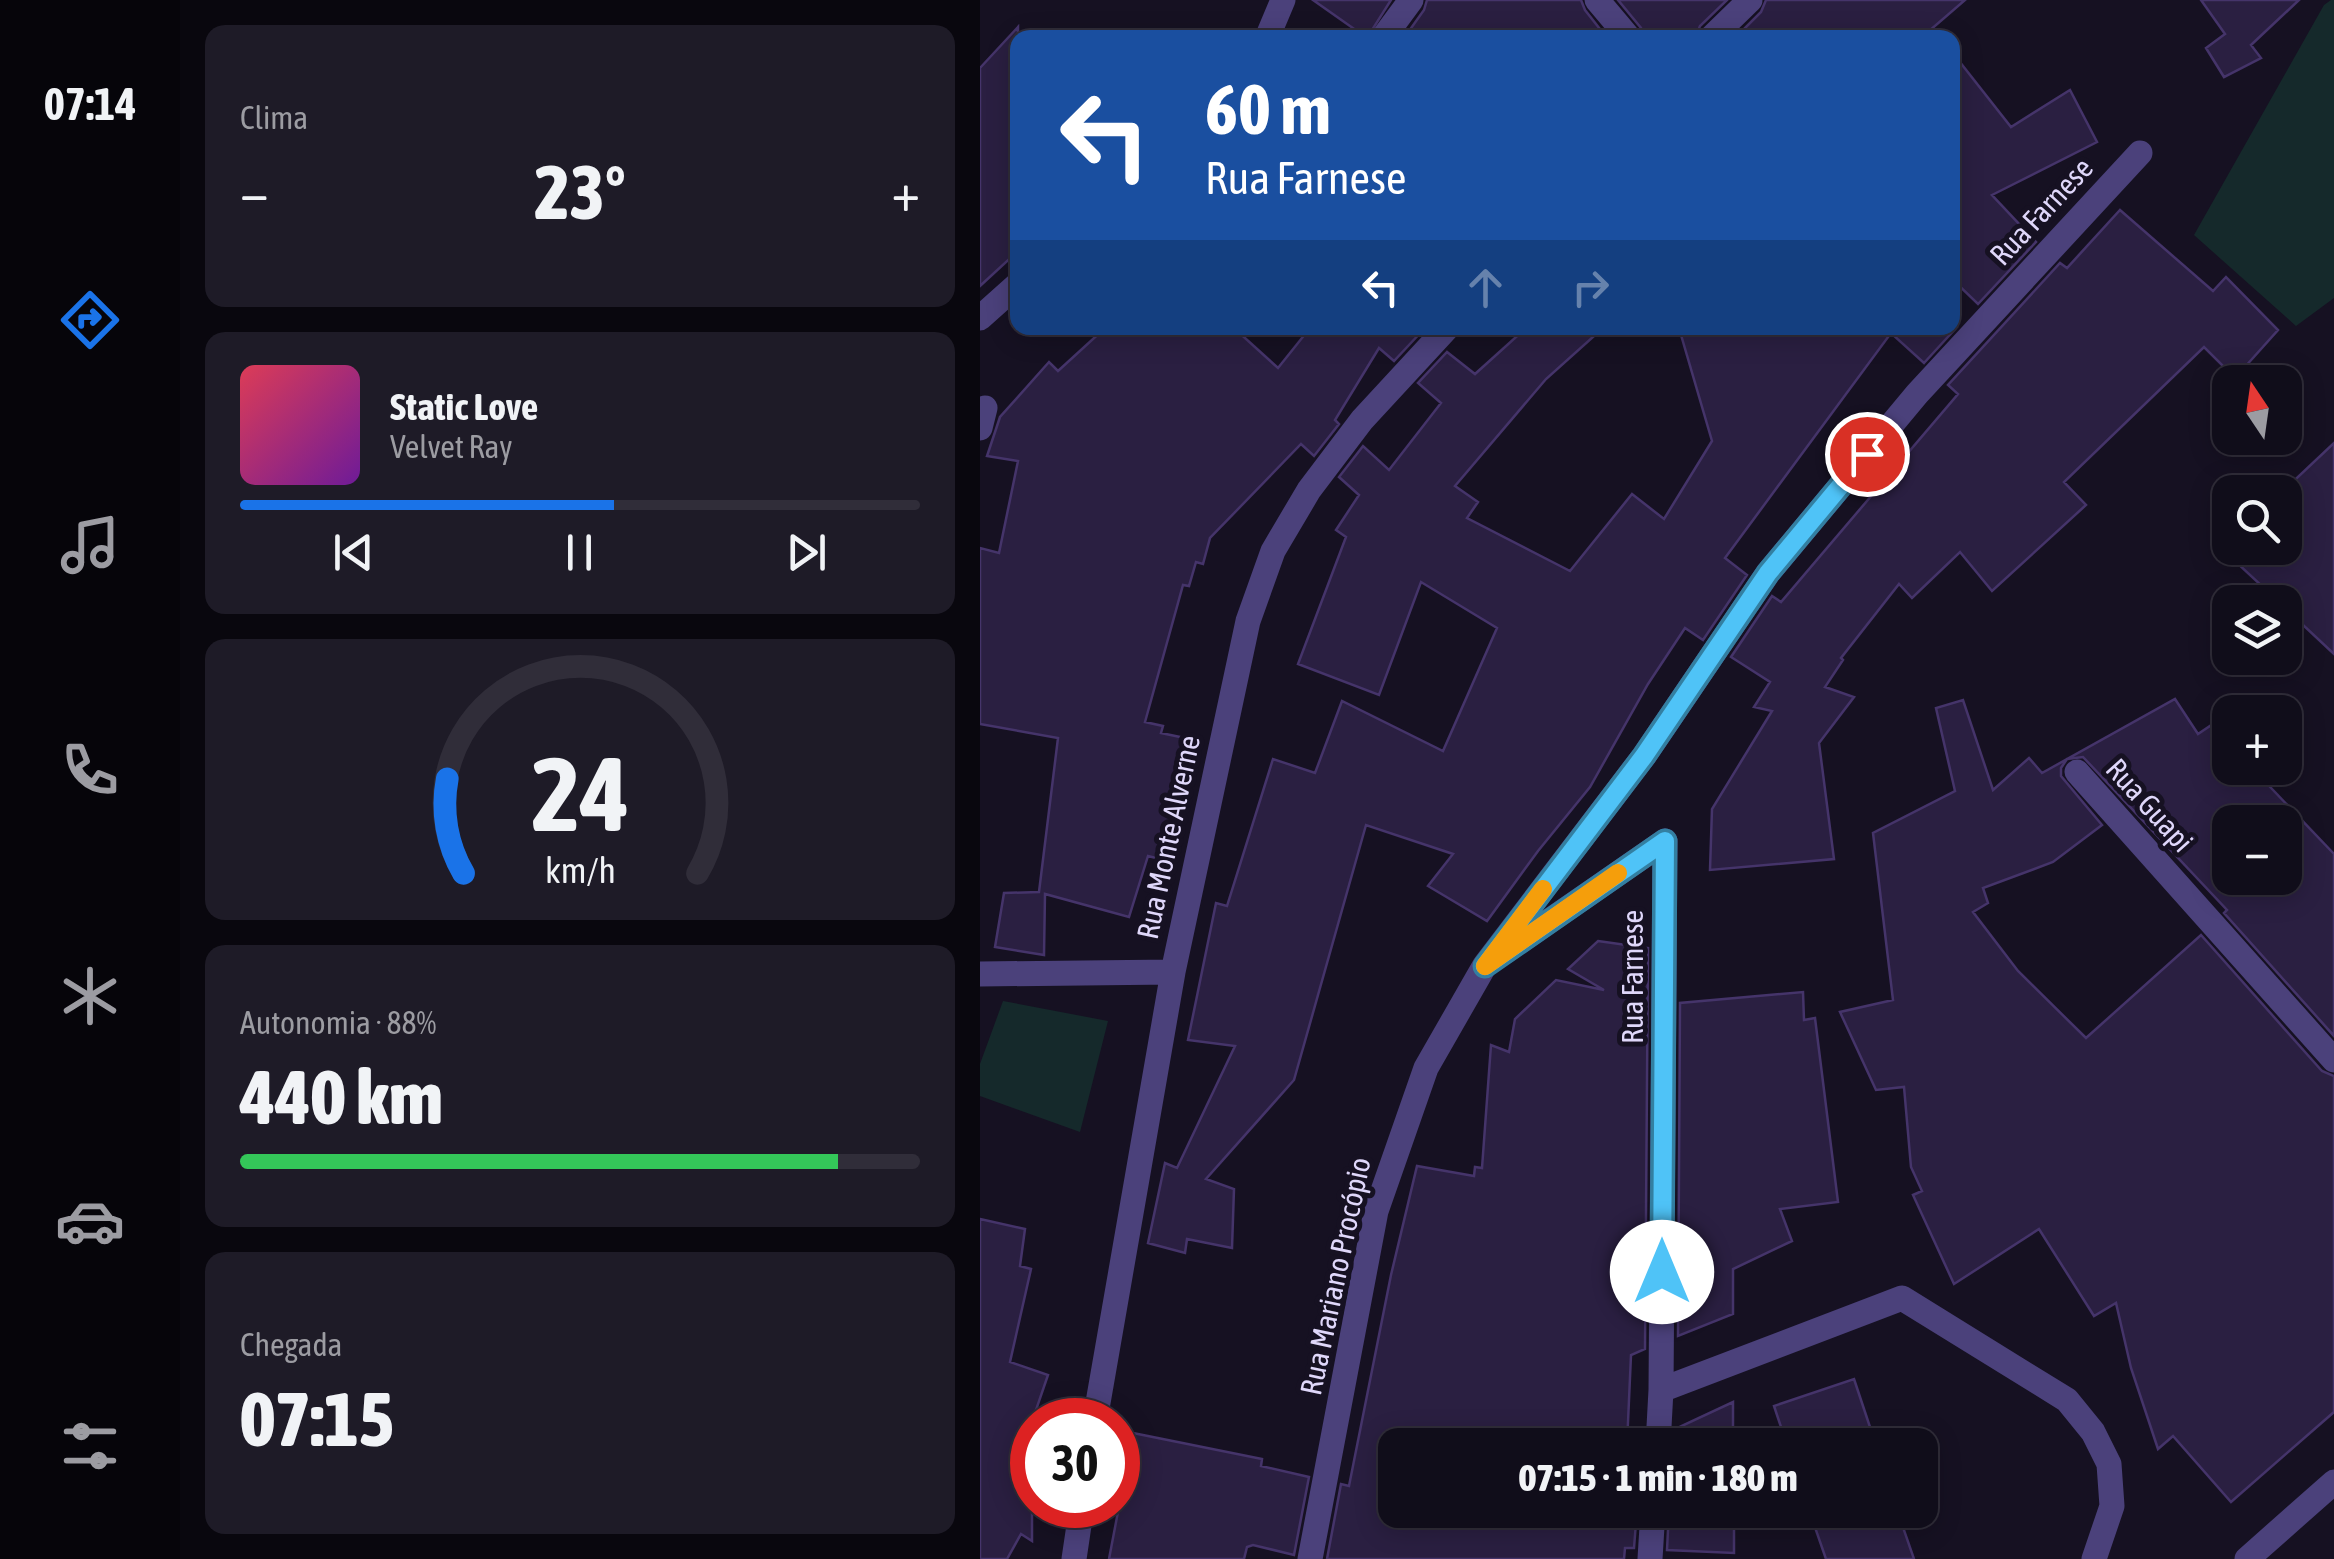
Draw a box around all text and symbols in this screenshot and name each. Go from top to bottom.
text: 60 m [1205,69,1331,149]
icon: left [1040,70,1170,200]
text: 07:14 [44,78,136,130]
text: Clima [240,99,308,136]
text: 23° [534,149,626,235]
street label: Rua Farnese [1983,150,2099,272]
text: Rua Farnese [1205,152,1406,204]
text: − [240,160,269,223]
text: + [891,160,920,223]
icon: left [1353,260,1408,315]
icon: ahead [1458,260,1513,315]
icon: right [1563,260,1618,315]
icon: directions [55,285,125,355]
north arrow [2212,365,2302,455]
map controls [2212,365,2302,895]
text: Static Love [390,385,538,428]
pin [1825,412,1910,497]
icon: arrive [1840,427,1895,482]
text: Velvet Ray [390,428,512,465]
button: search [2212,475,2302,565]
icon: music [55,510,125,580]
icon: previous [326,525,381,580]
icon: pause [552,525,607,580]
icon: next [779,525,834,580]
button: layers [2212,585,2302,675]
button: + [2212,695,2302,785]
street label: Rua Monte Alverne [1130,732,1206,942]
text: 24 [531,734,629,853]
icon: phone [55,735,125,805]
street label: Rua Guapi [2100,752,2200,858]
button: − [2212,805,2302,895]
text: km/h [545,850,615,891]
street label: Rua Farnese [1615,910,1649,1044]
icon: climate [55,961,125,1031]
text: Autonomia · 88% [240,1004,436,1041]
text: 440 km [240,1054,443,1140]
street label: Rua Mariano Procópio [1293,1154,1377,1398]
icon: car [55,1186,125,1256]
position arrow [1610,1220,1714,1324]
text: Chegada [240,1326,343,1363]
text: 07:15 [240,1376,394,1462]
speed limit sign: 30 [1010,1398,1140,1528]
icon: filters [55,1411,125,1481]
text: 07:15 · 1 min · 180 m [1518,1456,1798,1499]

